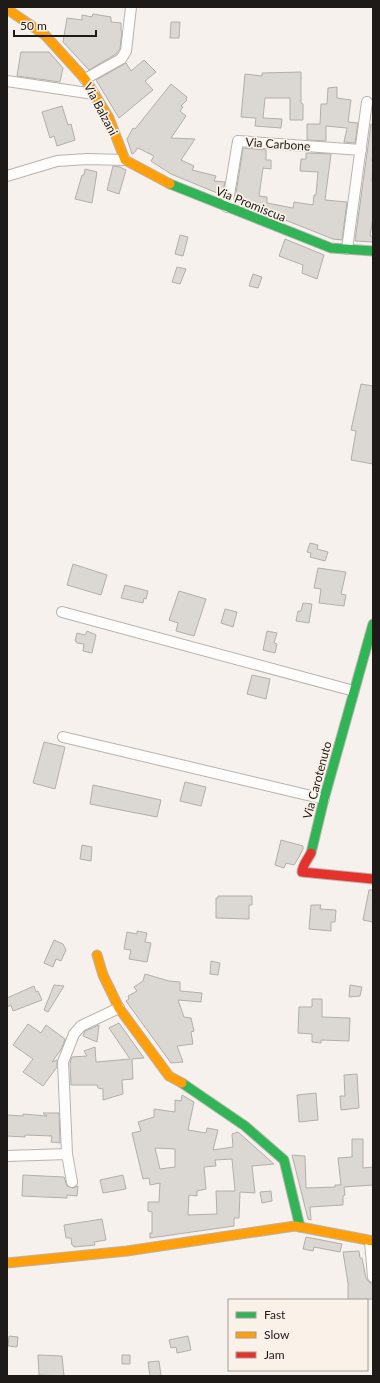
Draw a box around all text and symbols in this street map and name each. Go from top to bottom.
scale bar [14,12,96,38]
text: 50 m [20,18,47,33]
street label: Via Balzani [81,80,121,138]
street label: Via Carbone [245,134,311,154]
street label: Via Promiscua [214,183,288,225]
street label: Via Carotenuto [299,739,335,821]
legend [228,1299,368,1371]
text: Fast [264,1307,286,1322]
text: Slow [264,1327,290,1342]
text: Jam [264,1347,285,1362]

